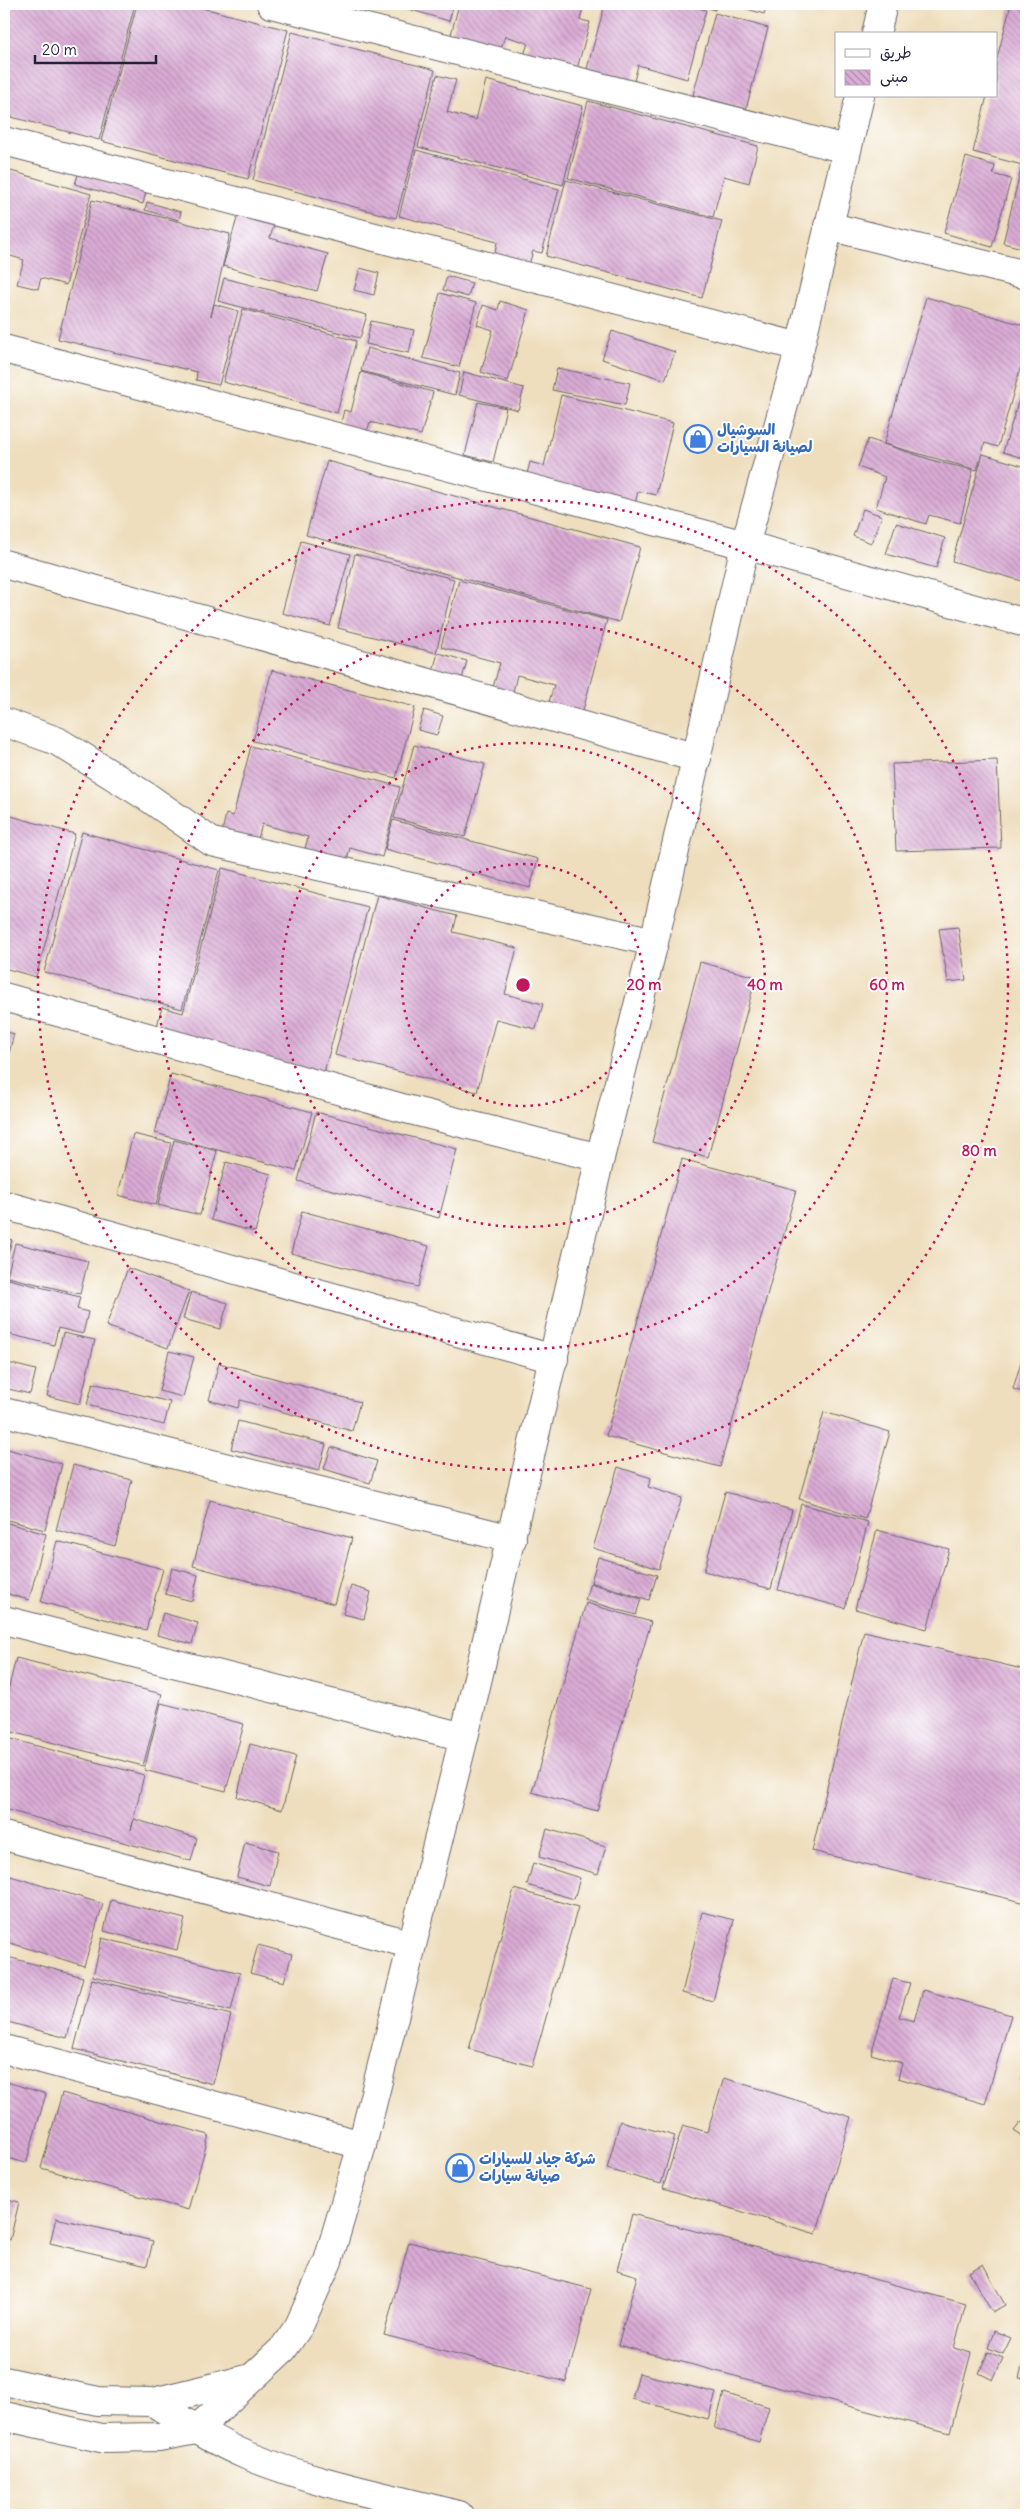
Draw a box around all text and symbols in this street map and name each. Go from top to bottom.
scale bar [35,32,156,64]
legend [835,32,998,98]
text: 20 m [42,40,77,59]
text: طريق [880,43,912,62]
text: مبنى [880,67,908,87]
place label: السوشيال لصيانة السيارات [717,420,812,456]
shop icon: السوشيال لصيانة السيارات [683,424,713,454]
text: 20 m [627,975,661,994]
text: 40 m [747,975,783,994]
text: 60 m [869,975,905,994]
centre of rings [514,976,532,994]
text: 80 m [961,1141,997,1160]
place label: شركة جياد للسيارات صيانة سيارات [479,2149,596,2185]
shop icon: شركة جياد للسيارات صيانة سيارات [445,2153,475,2183]

